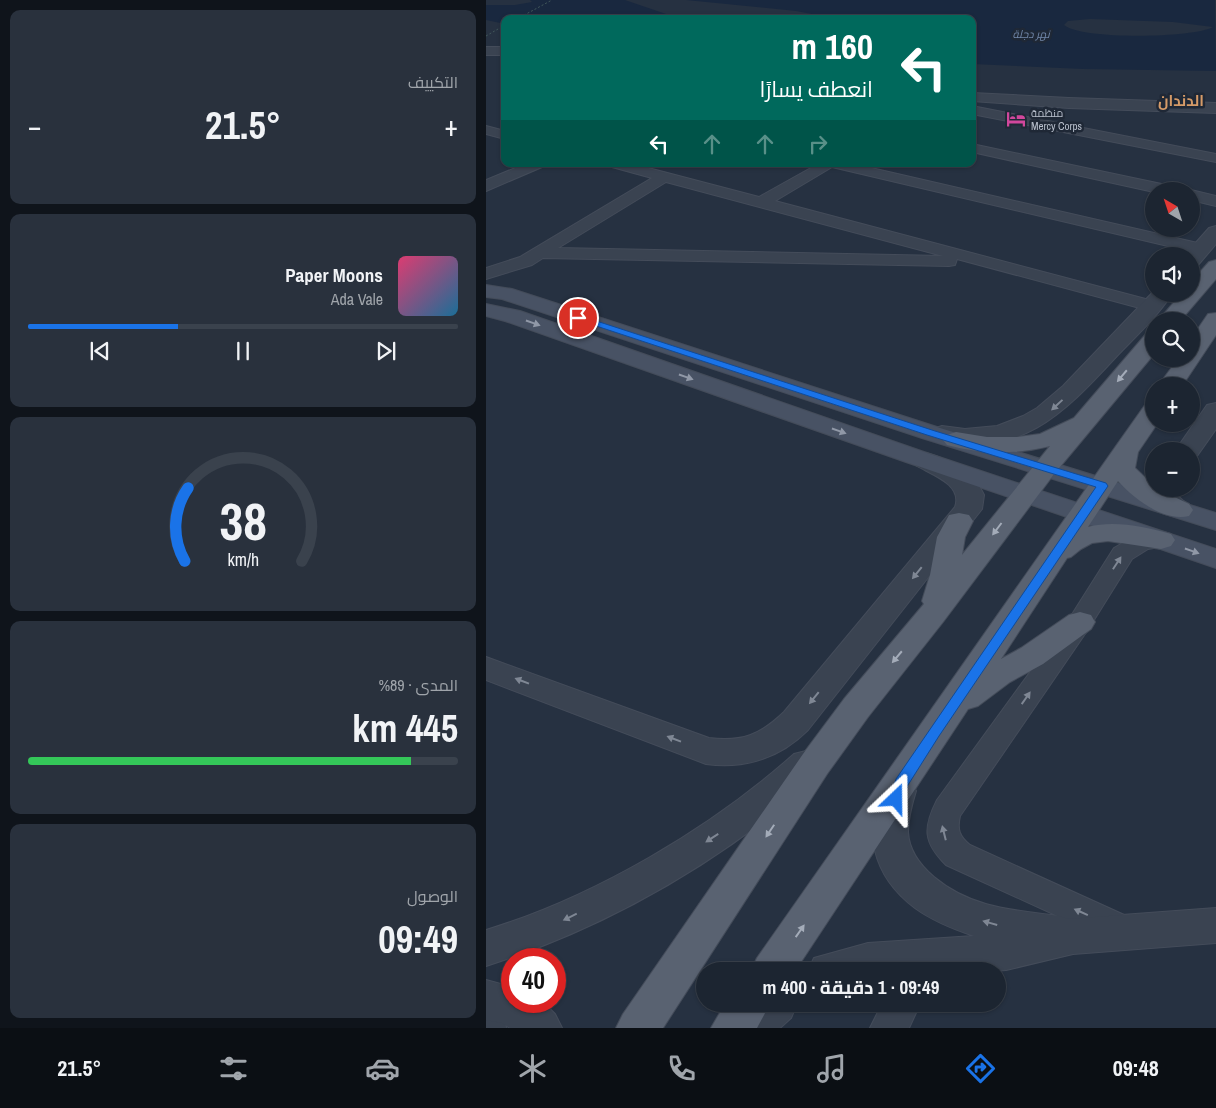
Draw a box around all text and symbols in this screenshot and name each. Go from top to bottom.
text: 160 m [792,23,873,70]
water label: نهر دجلة [1012,27,1051,41]
icon: left [891,35,956,100]
text: التكييف [408,71,458,93]
text: انعطف يسارًا [760,74,873,104]
district label: الدندان [1158,90,1204,111]
text: 21.5° [205,100,281,151]
place label: منظمة Mercy Corps [1031,106,1083,133]
text: − [28,107,41,145]
text: + [445,107,458,145]
hotel icon: منظمة Mercy Corps [1005,108,1027,130]
icon: left [645,130,673,158]
icon: ahead [698,130,726,158]
icon: ahead [751,130,779,158]
icon: right [804,130,832,158]
north arrow [1145,182,1200,238]
map controls [1145,182,1200,497]
button: sound [1145,247,1200,302]
text: Paper Moons [285,262,383,288]
text: Ada Vale [331,288,383,310]
pin [557,297,599,339]
icon: arrive [564,304,592,332]
button: search [1145,312,1200,367]
one-way arrow [525,320,540,327]
icon: previous [86,337,114,365]
icon: pause [229,337,257,365]
icon: next [372,337,400,365]
one-way arrow [1116,370,1128,382]
one-way arrow [679,373,694,381]
button: + [1145,377,1200,432]
one-way arrow [1051,399,1063,411]
one-way arrow [832,428,847,435]
button: − [1145,442,1200,497]
text: 38 [219,486,267,556]
one-way arrow [992,522,1002,536]
one-way arrow [1185,547,1200,555]
text: km/h [227,548,259,572]
one-way arrow [1113,557,1122,570]
one-way arrow [911,566,922,579]
one-way arrow [891,650,902,663]
text: المدى · 89% [378,674,458,696]
one-way arrow [515,677,530,685]
one-way arrow [1021,691,1031,705]
one-way arrow [808,692,819,705]
text: 445 km [352,703,458,754]
one-way arrow [666,735,681,743]
position arrow [869,772,921,824]
one-way arrow [765,824,775,837]
one-way arrow [940,826,948,841]
one-way arrow [705,833,719,843]
text: الوصول [407,885,458,907]
one-way arrow [1074,907,1088,915]
one-way arrow [563,913,577,921]
text: 09:49 [378,914,458,965]
one-way arrow [982,919,997,927]
one-way arrow [795,924,805,938]
speed limit sign: 40 [501,948,566,1013]
text: 09:49 · 1 دقيقة · 400 m [763,974,939,1000]
icon: filters [216,1051,251,1086]
icon: car [365,1051,400,1086]
icon: climate [515,1051,550,1086]
icon: phone [664,1051,699,1086]
icon: music [814,1051,849,1086]
icon: directions [963,1051,998,1086]
text: 21.5° [57,1053,101,1083]
text: 09:48 [1113,1053,1159,1083]

